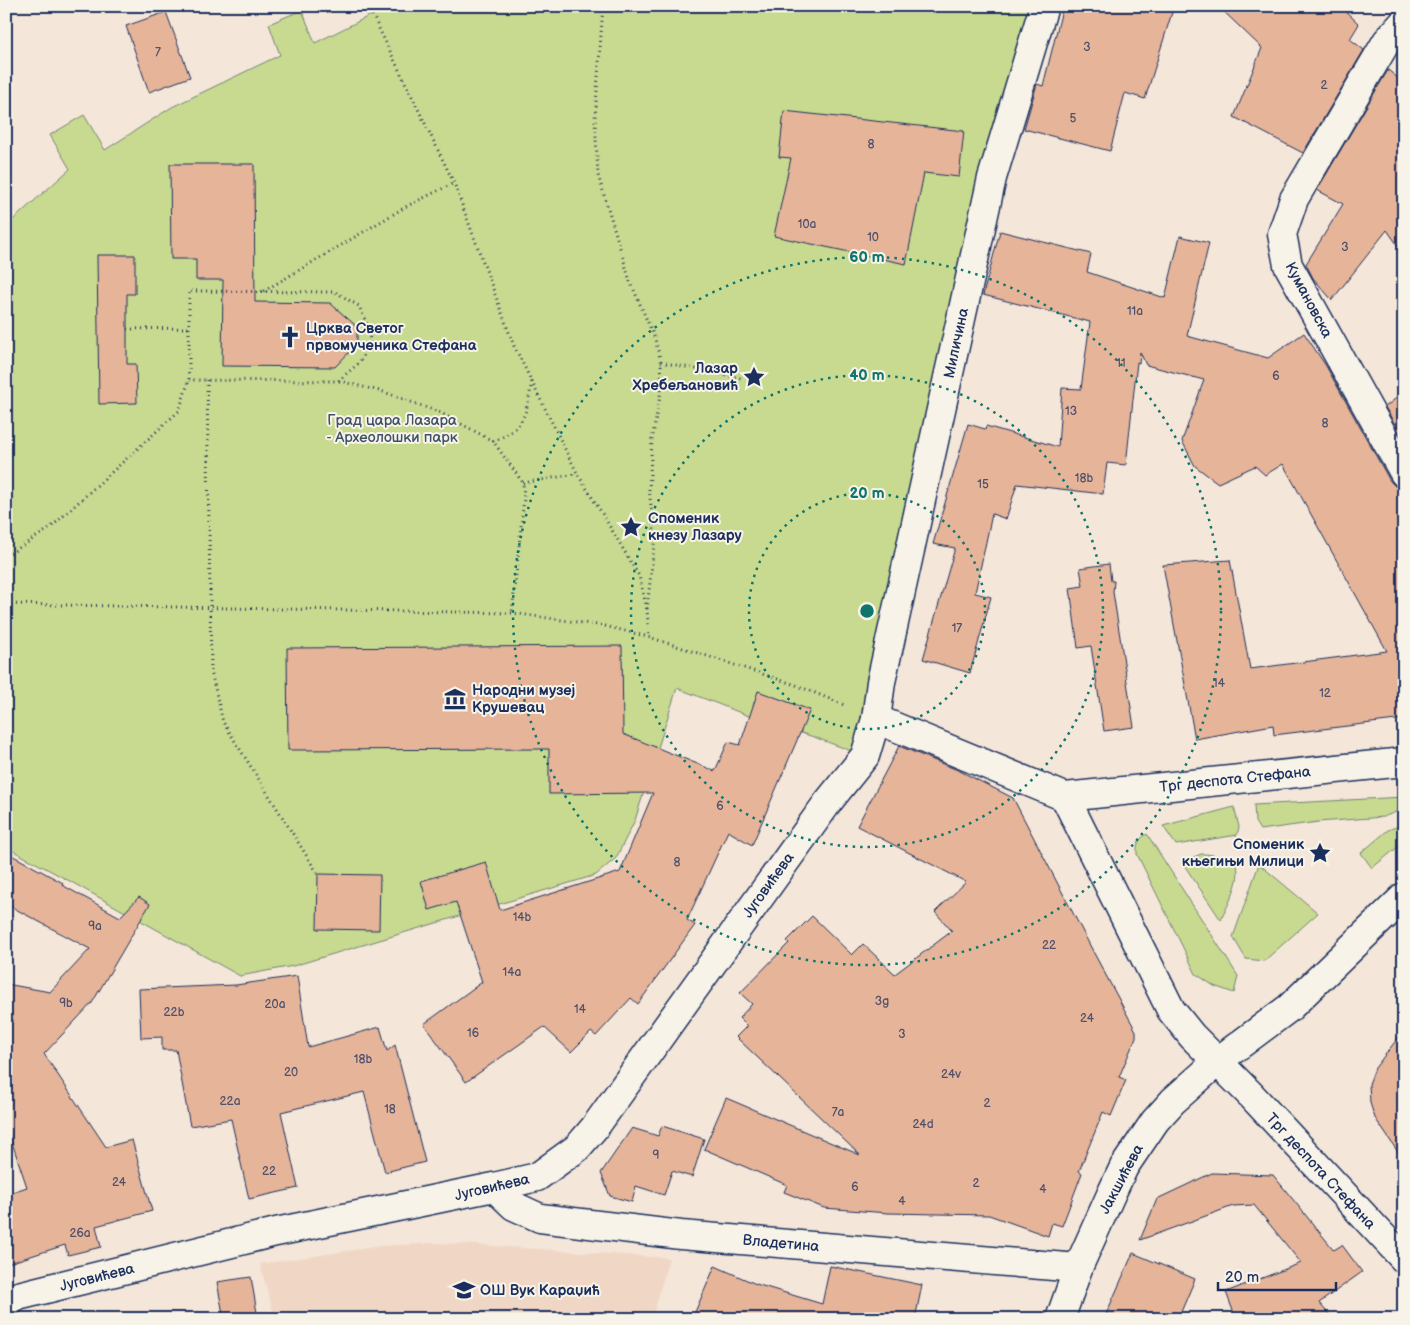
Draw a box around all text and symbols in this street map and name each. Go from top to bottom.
house number: 3 [1083,40,1091,55]
house number: 7 [155,45,161,60]
house number: 2 [1320,78,1328,93]
house number: 5 [1070,111,1077,126]
house number: 8 [868,137,875,152]
house number: 10a [798,217,816,232]
house number: 10 [867,230,879,245]
house number: 3 [1341,240,1349,255]
text: 60 m [849,248,885,267]
street label: Кумановска [1281,259,1337,342]
house number: 11a [1127,304,1143,319]
street label: Миличина [940,306,973,380]
place label: Црква Светог првомученика Стефана [306,319,477,355]
church icon: Црква Светог првомученика Стефана [277,324,303,350]
house number: 11 [1116,356,1126,371]
place label: Лазар Хребељановић [632,359,738,395]
place icon: Лазар Хребељановић [741,364,767,390]
text: 40 m [849,366,885,385]
house number: 6 [1272,369,1280,384]
house number: 13 [1065,404,1077,419]
park label: Град цара Лазара - Археолошки парк [326,411,458,447]
house number: 8 [1322,416,1329,431]
house number: 18b [1075,471,1093,486]
house number: 15 [977,477,989,492]
text: 20 m [850,484,885,503]
place label: Споменик кнезу Лазару [648,509,743,545]
place icon: Споменик кнезу Лазару [618,514,644,540]
centre of rings [858,602,876,620]
house number: 17 [952,621,962,636]
house number: 14 [1213,676,1226,691]
place label: Народни музеј Крушевац [472,681,575,717]
museum icon: Народни музеј Крушевац [442,686,468,712]
house number: 12 [1319,686,1331,701]
street label: Трг деспота Стефана [1158,762,1312,797]
house number: 6 [716,799,724,814]
place label: Споменик књегињи Милици [1182,835,1305,871]
place icon: Споменик књегињи Милици [1307,840,1333,866]
street label: Југовићева [738,849,799,922]
house number: 8 [674,855,681,870]
house number: 14b [513,910,532,925]
house number: 9a [88,919,102,934]
house number: 22 [1042,938,1056,953]
house number: 14a [503,965,522,980]
house number: 3g [875,994,889,1009]
house number: 9b [59,996,73,1011]
house number: 20a [265,997,286,1012]
house number: 14 [574,1002,587,1017]
house number: 22b [164,1005,185,1020]
house number: 24 [1080,1011,1095,1026]
house number: 16 [467,1026,479,1041]
house number: 3 [898,1027,906,1042]
house number: 18b [354,1052,372,1067]
house number: 20 [284,1065,298,1080]
house number: 24v [941,1067,961,1082]
house number: 22a [220,1094,241,1109]
house number: 2 [983,1096,991,1111]
house number: 18 [384,1102,396,1117]
house number: 7a [832,1105,845,1120]
street label: Трг деспота Стефана [1262,1109,1380,1233]
house number: 24d [912,1117,934,1132]
street label: Јакшићева [1095,1141,1148,1217]
house number: 9 [653,1148,660,1163]
house number: 22 [262,1164,276,1179]
street label: Југовићева [453,1170,531,1205]
house number: 24 [112,1175,127,1190]
house number: 2 [972,1176,980,1191]
house number: 6 [851,1180,859,1195]
house number: 4 [1039,1182,1047,1197]
house number: 4 [898,1194,906,1209]
house number: 26a [69,1226,91,1241]
street label: Владетина [742,1231,820,1256]
street label: Југовићева [58,1259,136,1296]
scale bar [1218,1260,1335,1292]
text: 20 m [1225,1268,1259,1287]
school or university icon: ОШ Вук Караџић [451,1277,477,1303]
place label: ОШ Вук Караџић [480,1281,600,1300]

